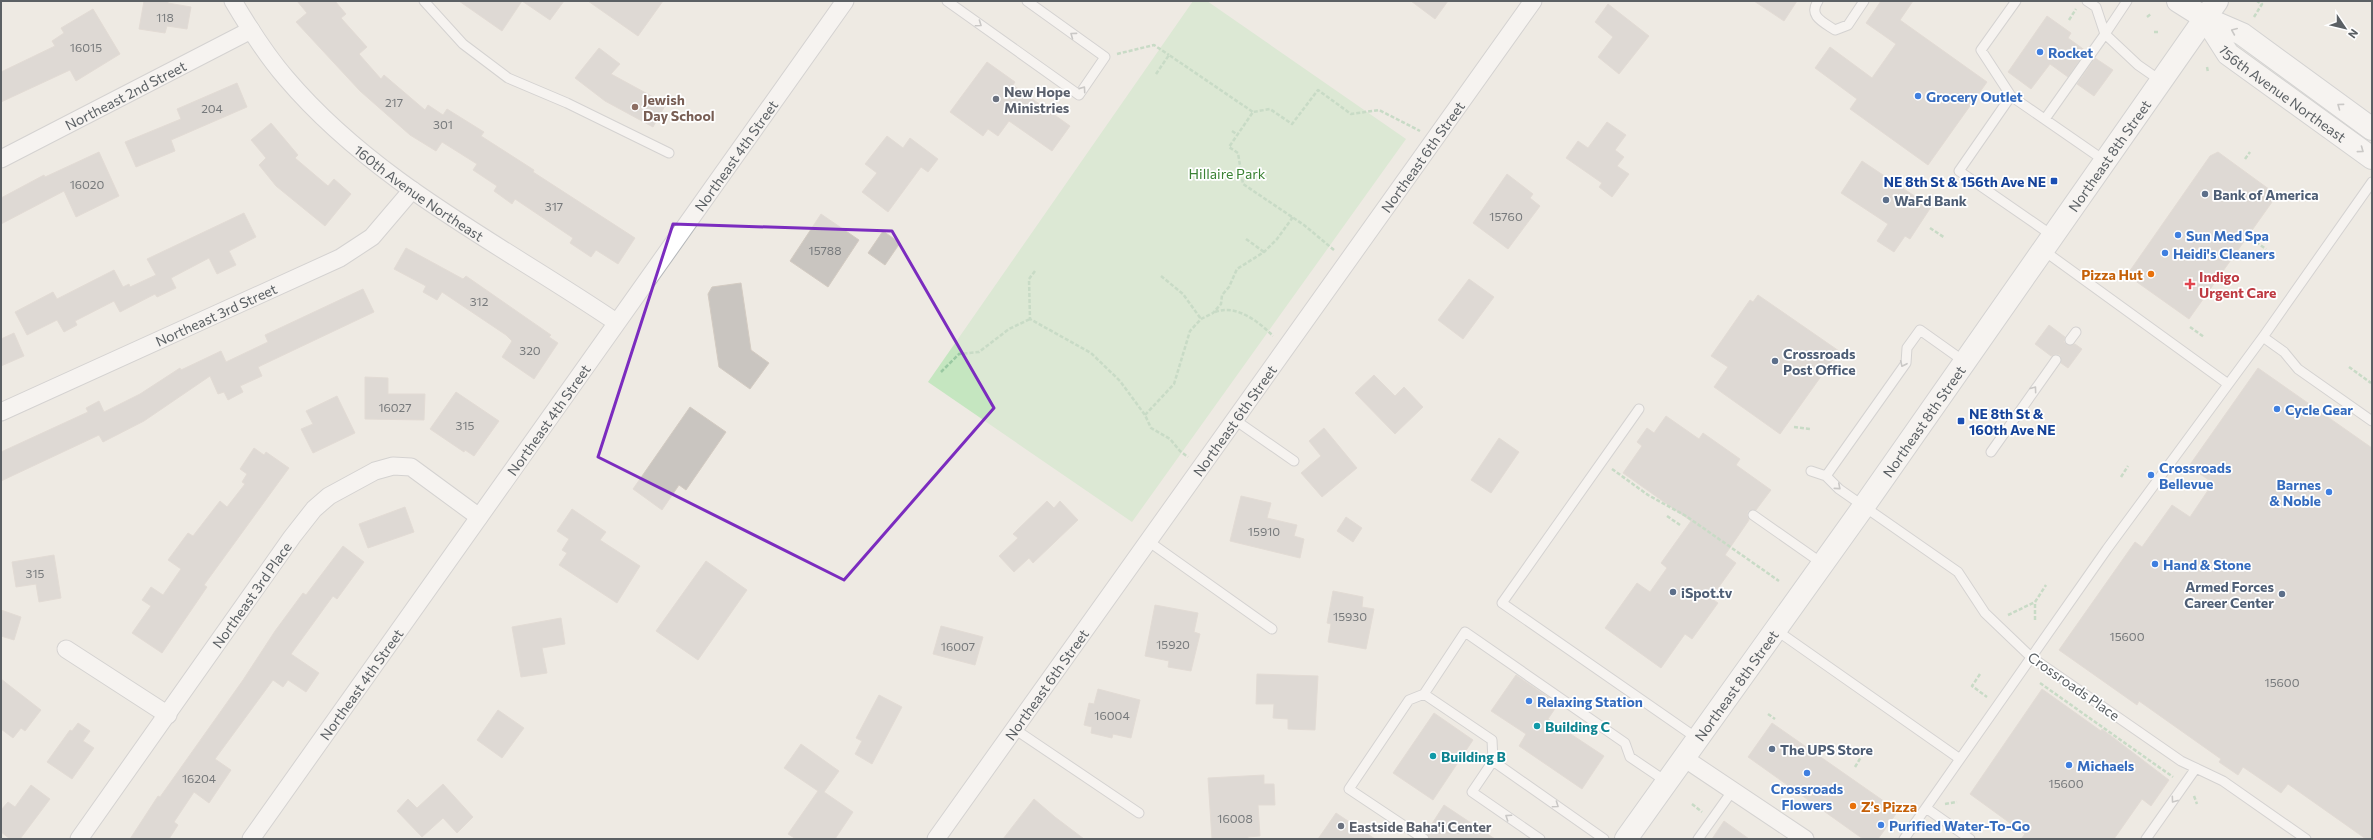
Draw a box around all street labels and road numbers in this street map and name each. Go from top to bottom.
street label: 156th Avenue Northeast [2216,41,2350,145]
street label: Northeast 2nd Street [62,56,189,133]
street label: Northeast 4th Street [690,96,781,214]
street label: Northeast 8th Street [2064,96,2154,215]
street label: Northeast 6th Street [1377,97,1468,215]
street label: 160th Avenue Northeast [351,141,487,244]
street label: Northeast 3rd Street [152,279,280,349]
street label: Northeast 4th Street [503,361,594,479]
street label: Northeast 6th Street [1189,361,1280,479]
street label: Northeast 8th Street [1879,362,1968,480]
street label: Northeast 3rd Place [208,538,295,651]
street label: Northeast 4th Street [316,625,406,743]
street label: Northeast 6th Street [1001,625,1092,743]
street label: Northeast 8th Street [1690,626,1781,744]
street label: Crossroads Place [2025,648,2123,724]

